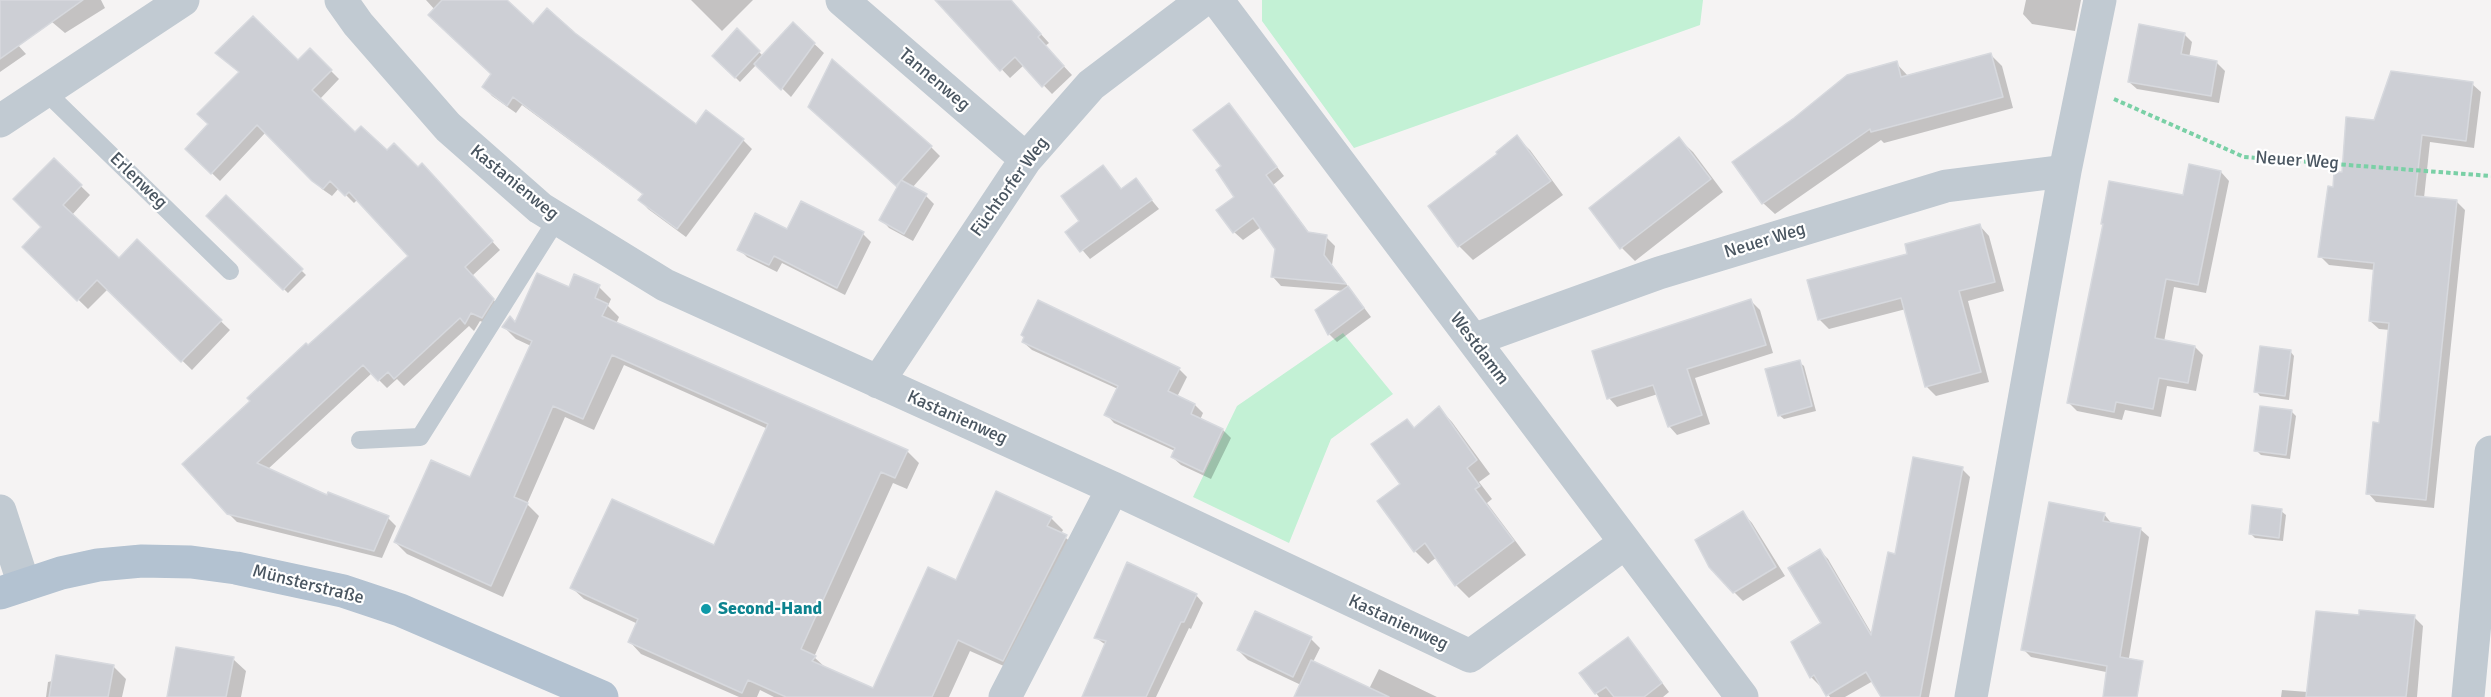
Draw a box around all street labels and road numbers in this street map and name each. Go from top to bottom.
street label: Tannenweg [894,44,974,116]
street label: Füchtorfer Weg [967,133,1053,241]
street label: Kastanienweg [465,141,563,225]
street label: Neuer Weg [2254,147,2340,175]
street label: Erlenweg [105,148,171,214]
street label: Neuer Weg [1722,218,1808,264]
street label: Westdamm [1445,309,1513,389]
street label: Kastanienweg [903,386,1011,450]
street label: Münsterstraße [250,561,366,609]
street label: Kastanienweg [1345,590,1451,656]

